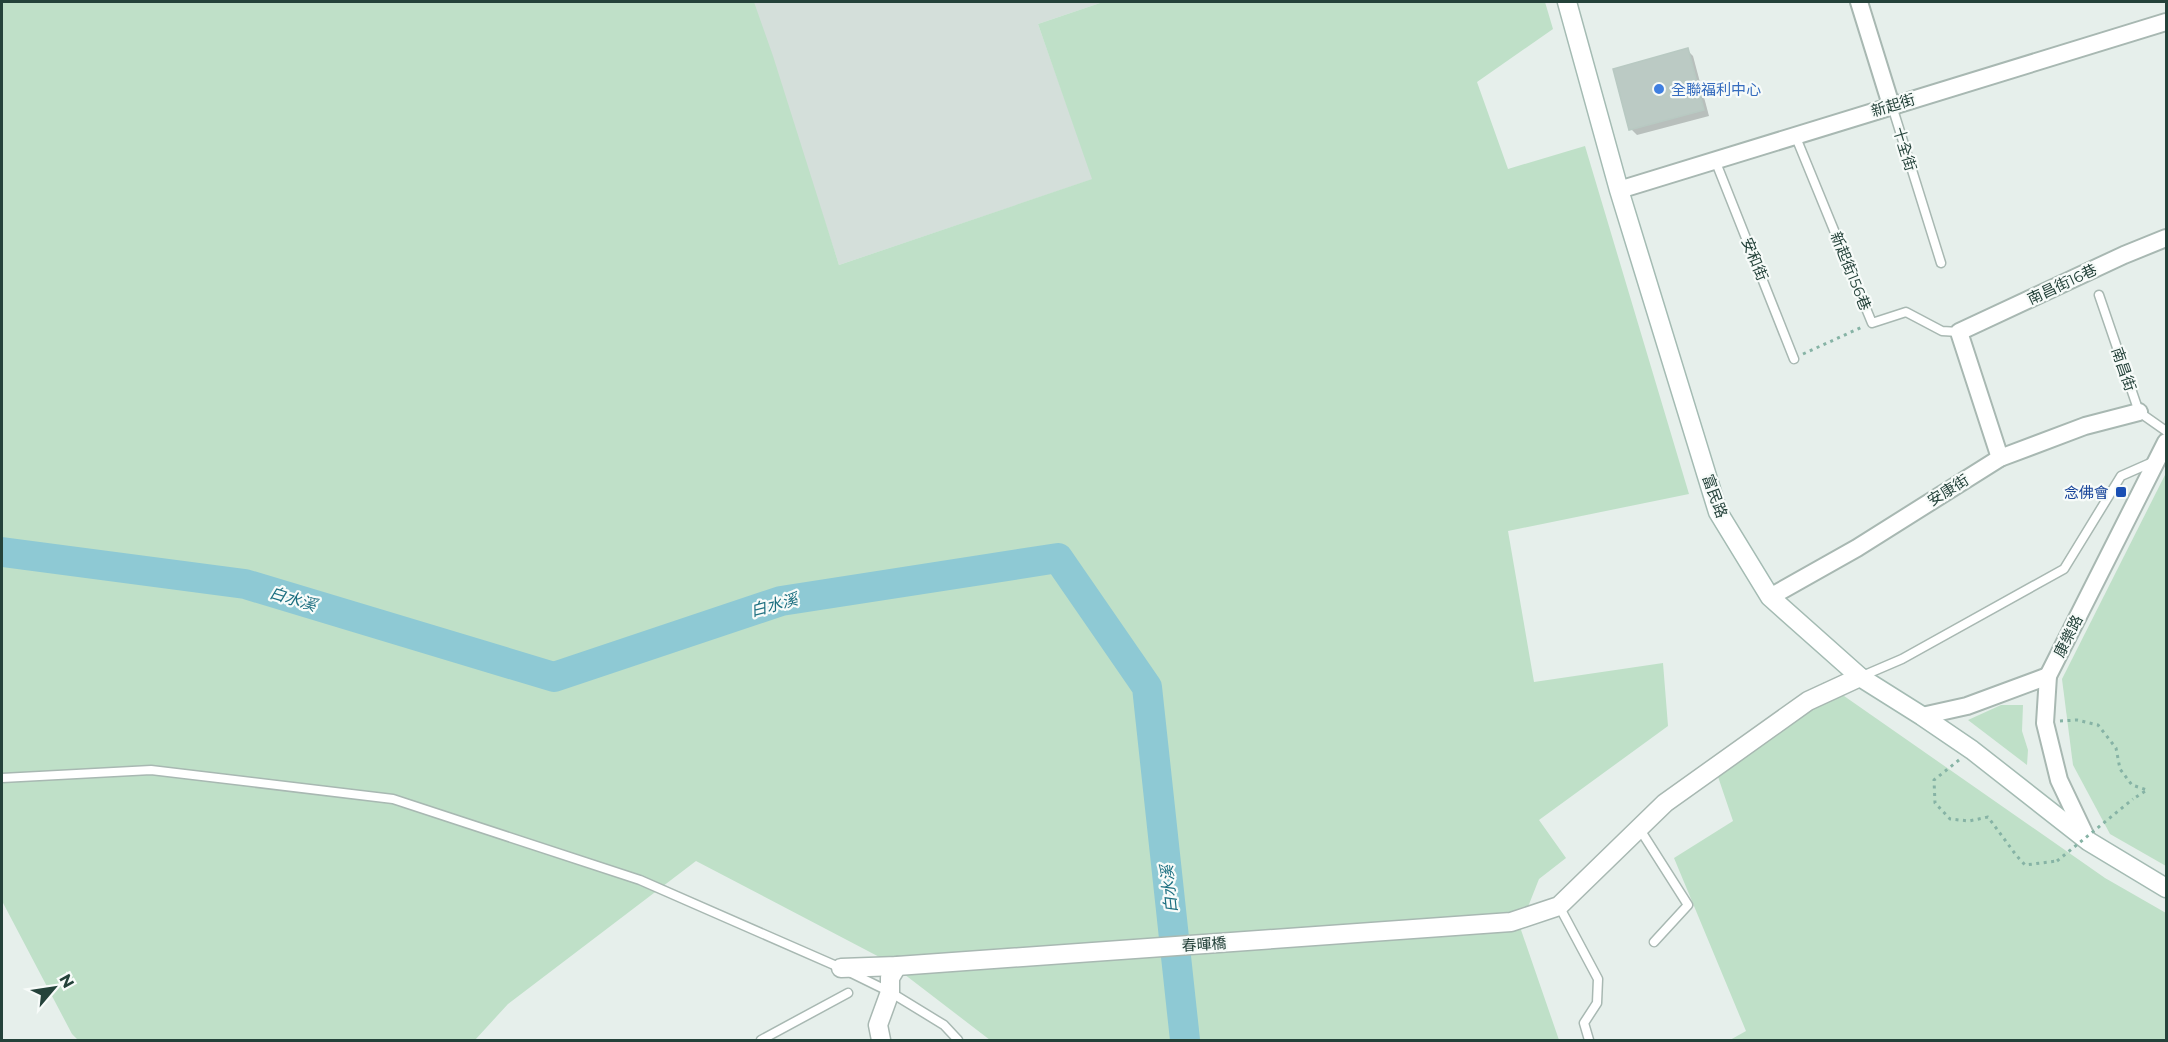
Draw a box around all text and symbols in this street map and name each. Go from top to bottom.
place label: 全聯福利中心 [1671,80,1761,99]
marker: 全聯福利中心 [1652,82,1666,96]
street label: 新起街 [1869,89,1917,121]
street label: 十全街 [1889,125,1921,173]
street label: 新起街156巷 [1827,229,1875,313]
street label: 安和街 [1738,235,1772,283]
street label: 南昌街16巷 [2024,260,2100,308]
street label: 南昌街 [2108,345,2140,393]
street label: 安康街 [1924,470,1972,510]
street label: 富民路 [1698,472,1732,520]
place label: 念佛會 [2064,483,2109,502]
marker: 念佛會 [2114,485,2128,499]
water label: 白水溪 [267,583,321,616]
water label: 白水溪 [748,589,802,620]
street label: 康樂路 [2049,612,2087,660]
water label: 白水溪 [1157,862,1181,914]
street label: 春暉橋 [1181,933,1227,955]
north arrow [24,958,84,1018]
text: N [55,971,78,991]

